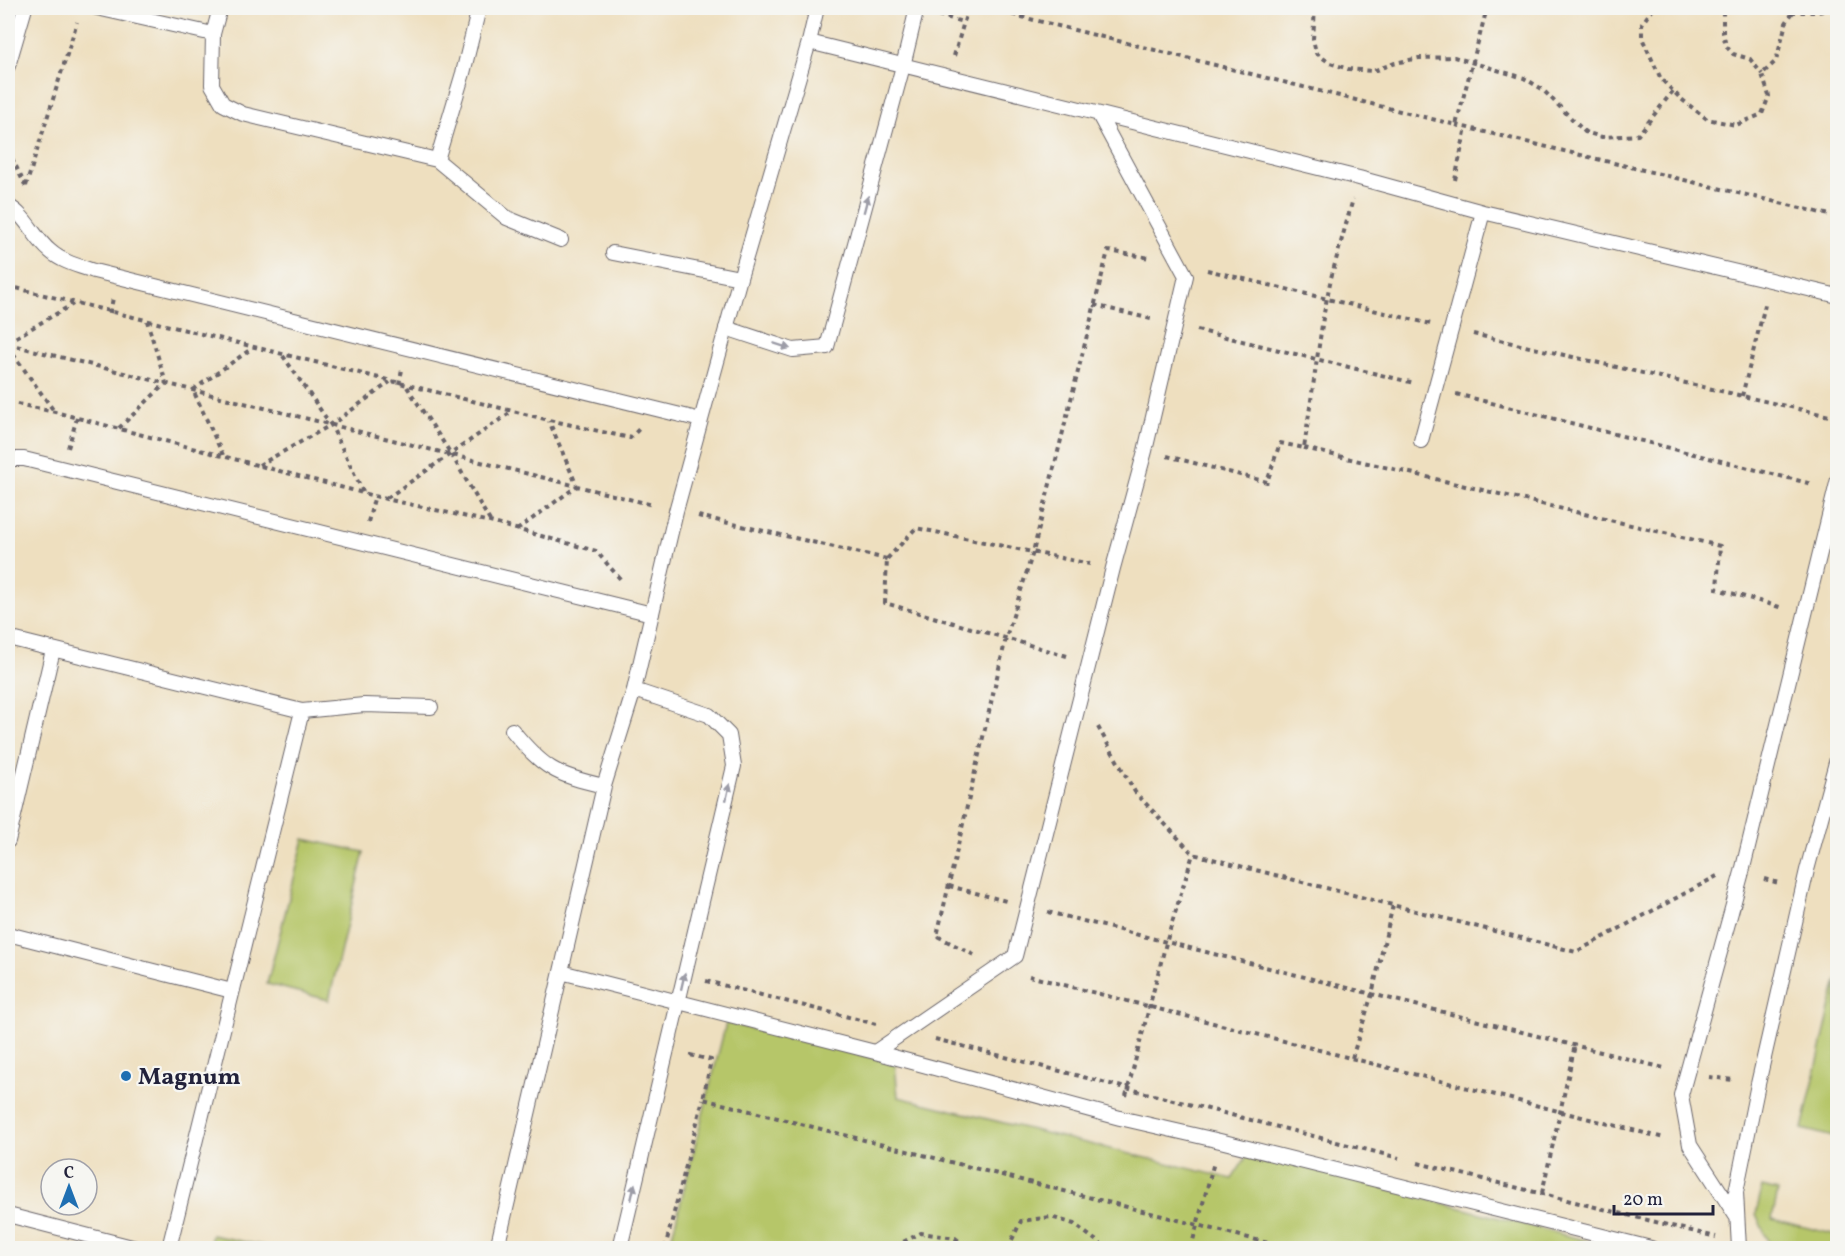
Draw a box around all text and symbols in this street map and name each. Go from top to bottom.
one-way arrow [862,195,871,213]
one-way arrow [773,342,791,352]
one-way arrow [724,782,734,801]
one-way arrow [679,972,689,991]
place label: Magnum [138,1061,241,1095]
marker: Magnum [119,1069,133,1083]
north arrow [39,1157,99,1217]
text: С [64,1163,74,1185]
scale bar [1614,1178,1713,1216]
one-way arrow [629,1182,639,1201]
text: 20 m [1623,1188,1663,1213]

